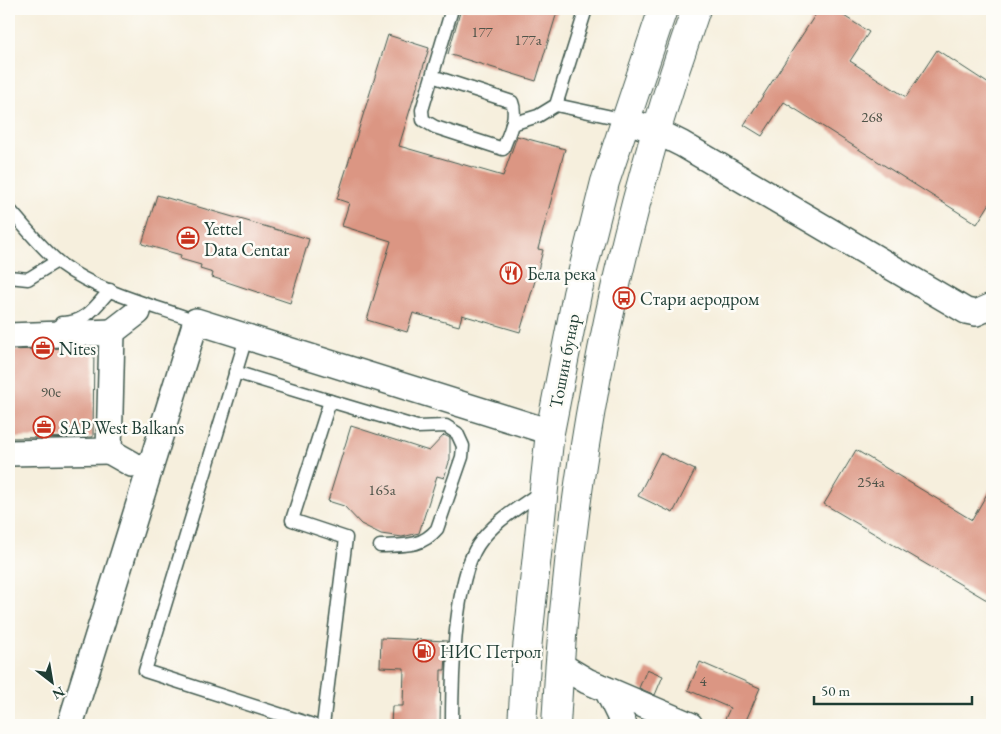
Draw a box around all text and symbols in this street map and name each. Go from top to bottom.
house number: 177 [471,22,494,41]
house number: 177a [514,30,542,49]
house number: 268 [861,107,883,126]
place label: Yettel Data Centar [204,217,289,261]
office icon: Yettel Data Centar [176,226,200,250]
restaurant icon: Бела река [499,261,523,285]
place label: Бела река [527,262,597,285]
bus stop icon: Стари аеродром [612,286,636,310]
place label: Стари аеродром [640,287,760,310]
street label: Тошин бунар [544,312,584,410]
office icon: Nites [31,336,55,360]
place label: Nites [59,337,96,360]
house number: 90e [41,382,61,401]
office icon: SAP West Balkans [32,415,56,439]
place label: SAP West Balkans [60,416,184,439]
house number: 254a [857,472,885,491]
house number: 165a [368,480,396,499]
fuel station icon: НИС Петрол [412,639,436,663]
place label: НИС Петрол [440,640,542,663]
north arrow [28,656,78,706]
house number: 4 [699,671,707,690]
scale bar [814,674,971,706]
text: 50 m [821,681,850,700]
text: N [49,683,68,704]

